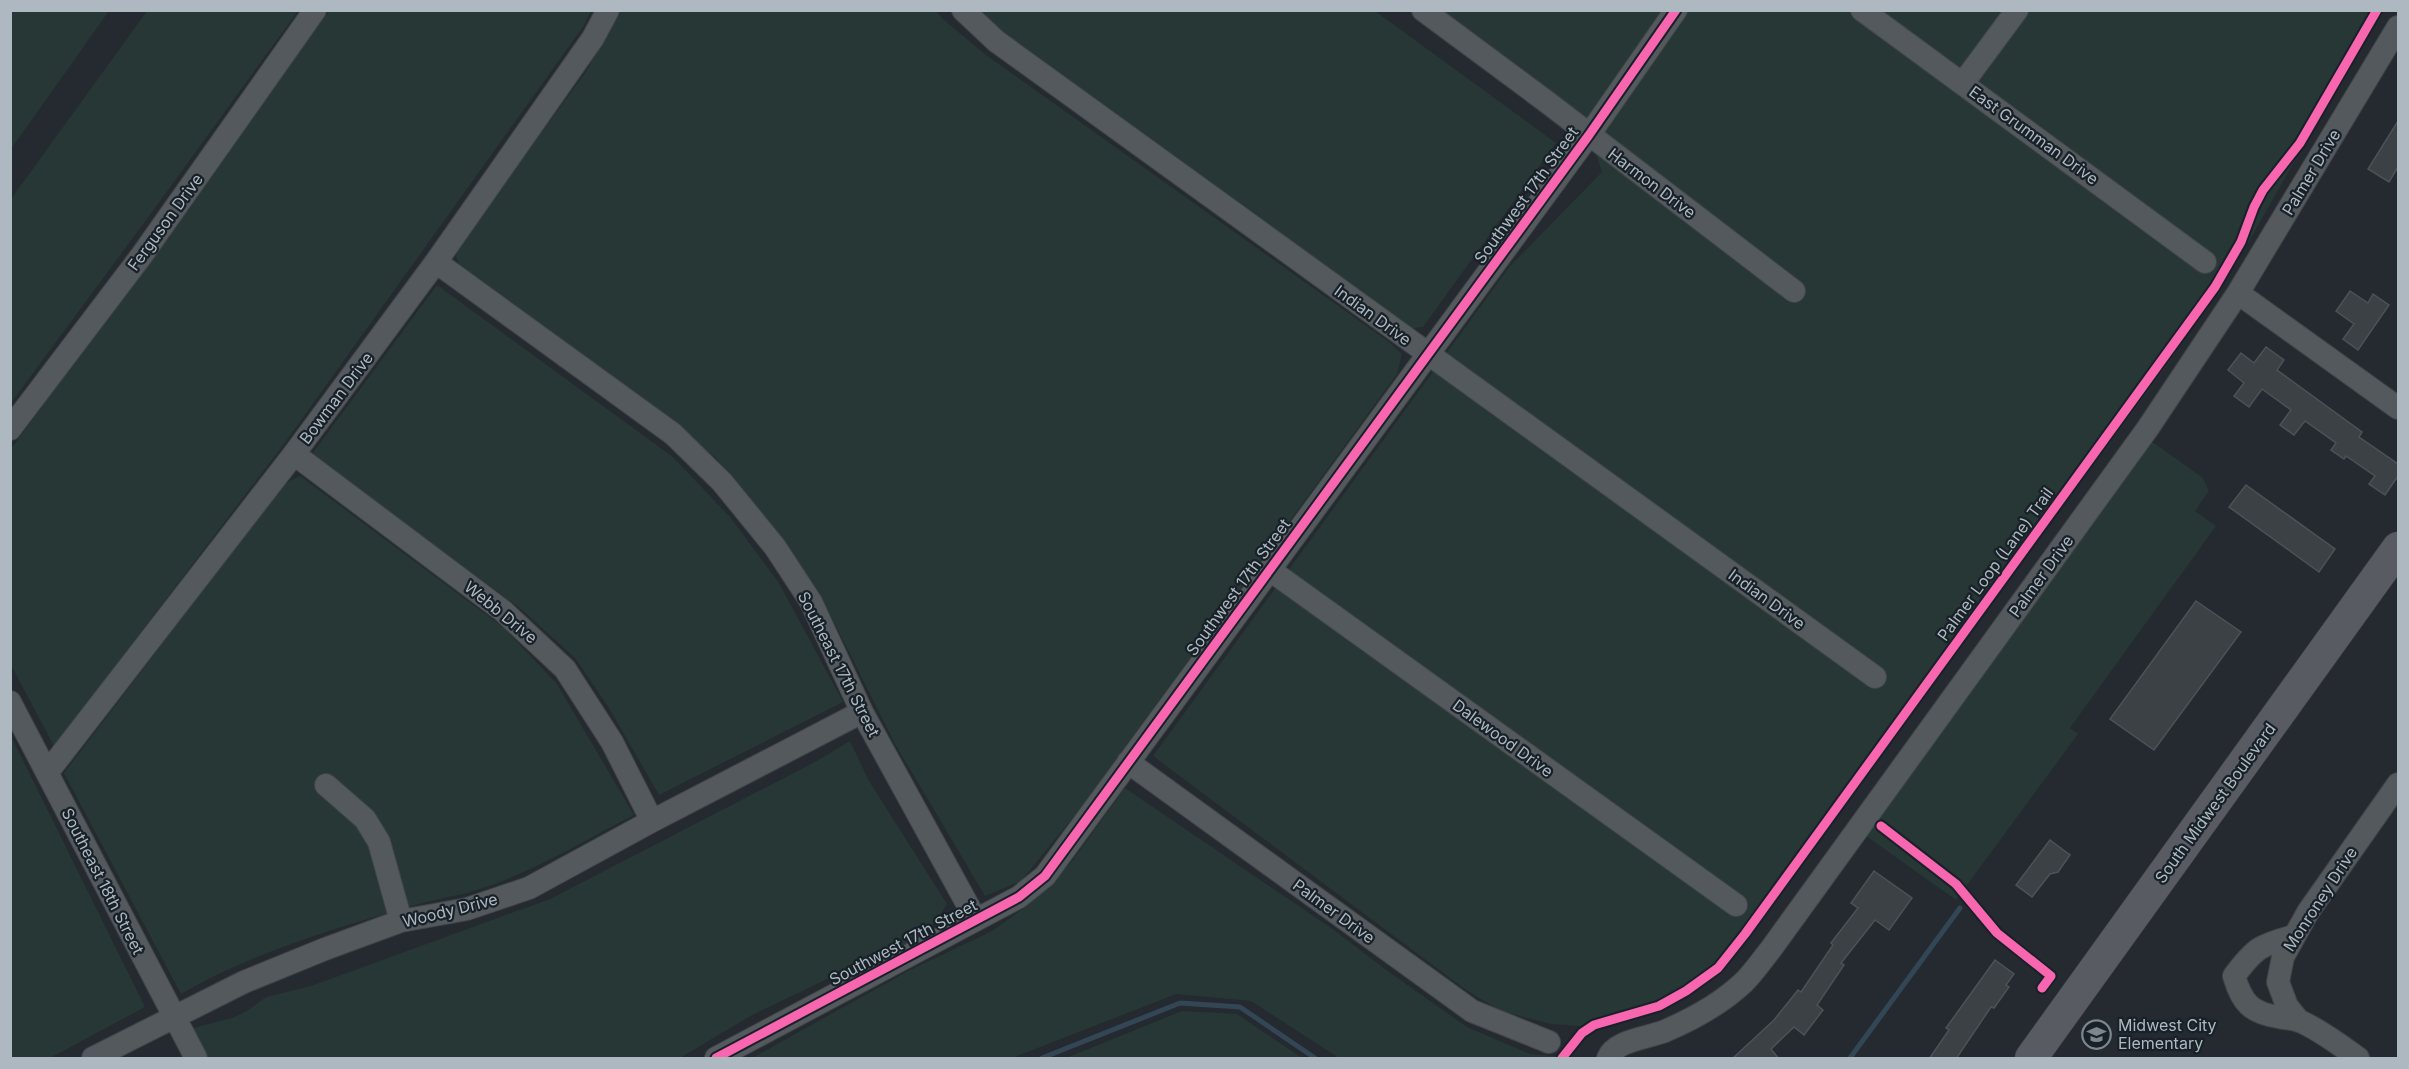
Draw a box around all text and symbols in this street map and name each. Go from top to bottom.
street label: East Grumman Drive [1965,81,2103,189]
street label: Southwest 17th Street [1470,123,1582,267]
street label: Palmer Drive [2278,125,2344,219]
street label: Harmon Drive [1604,144,1700,222]
street label: Ferguson Drive [123,170,207,274]
street label: Indian Drive [1331,280,1415,350]
street label: Bowman Drive [295,348,377,448]
street label: Palmer Loop (Lane) Trail [1933,484,2057,644]
street label: Southwest 17th Street [1182,515,1294,659]
street label: Palmer Drive [2005,531,2077,621]
street label: Indian Drive [1725,564,1809,634]
street label: Webb Drive [460,577,542,647]
street label: Southeast 17th Street [794,588,884,740]
street label: Dalewood Drive [1449,695,1557,781]
street label: South Midwest Boulevard [2150,719,2280,887]
street label: Southeast 18th Street [57,805,149,957]
street label: Monroney Drive [2279,843,2361,955]
street label: Palmer Drive [1289,875,1379,947]
street label: Woody Drive [400,889,500,931]
street label: Southwest 17th Street [826,895,980,989]
place label: Midwest City Elementary [2118,1015,2217,1053]
school or university icon: Midwest City Elementary [2081,1018,2113,1050]

